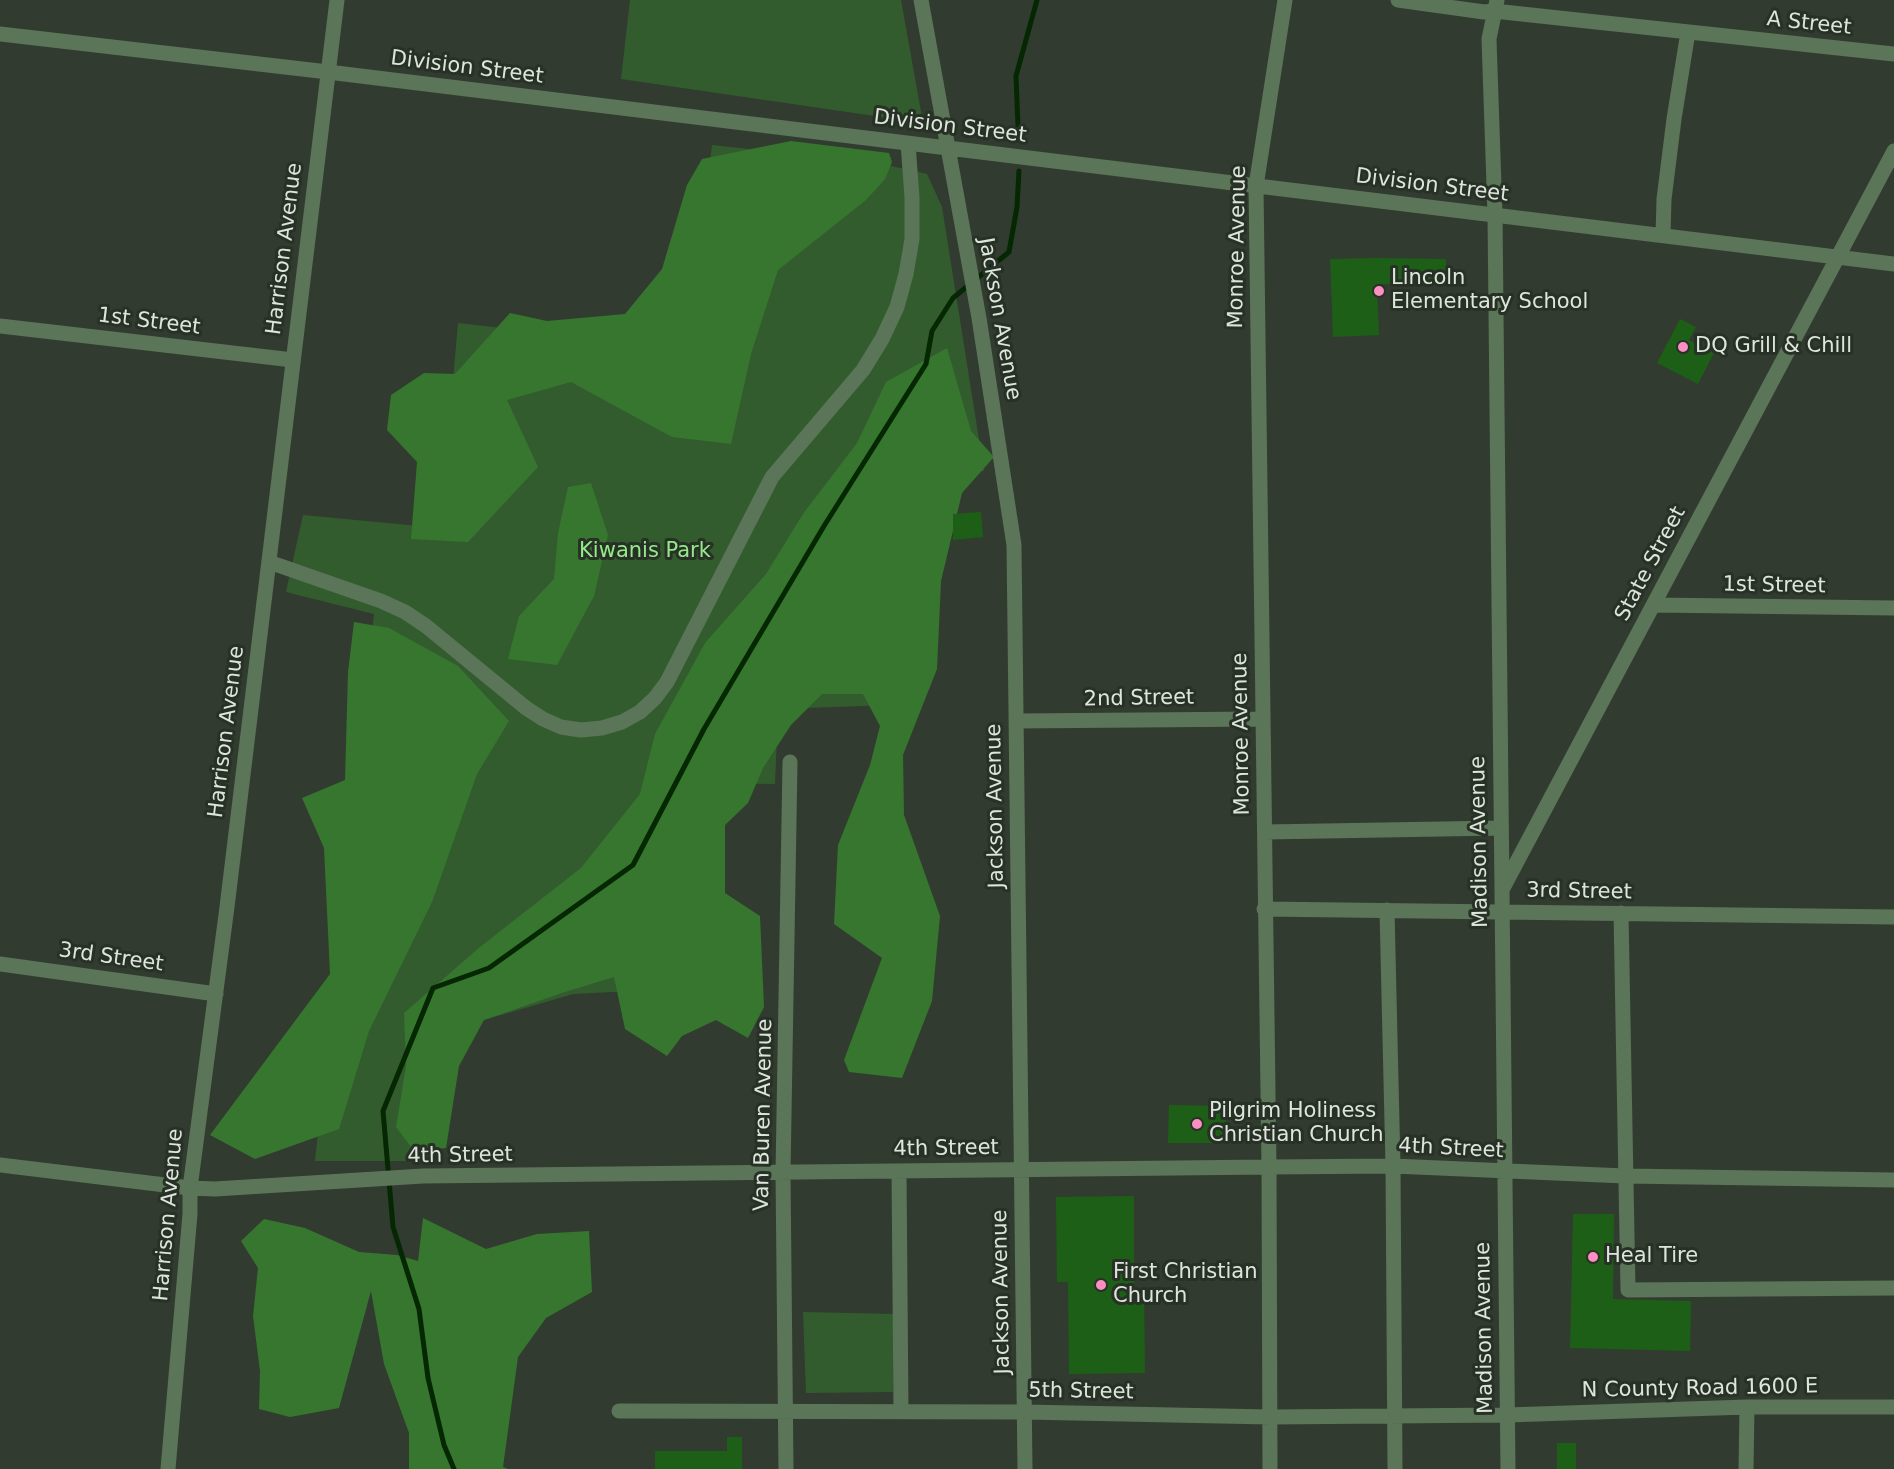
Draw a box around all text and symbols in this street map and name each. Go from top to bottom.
street label: A Street [1765,7,1853,41]
street label: Division Street [389,46,545,90]
street label: Division Street [872,105,1028,149]
street label: Harrison Avenue [262,162,308,336]
street label: Division Street [1354,164,1510,208]
street label: Monroe Avenue [1224,165,1252,329]
street label: Jackson Avenue [972,236,1026,402]
place label: Lincoln Elementary School [1391,266,1588,316]
marker: Lincoln Elementary School [1372,284,1386,298]
street label: 1st Street [96,303,202,341]
place label: DQ Grill & Chill [1695,334,1852,360]
marker: DQ Grill & Chill [1676,340,1690,354]
street label: State Street [1610,502,1692,626]
park label: Kiwanis Park [579,539,711,565]
street label: 1st Street [1722,573,1826,599]
street label: Harrison Avenue [204,645,250,819]
street label: Monroe Avenue [1228,652,1256,816]
street label: 2nd Street [1084,685,1194,713]
street label: Jackson Avenue [982,724,1010,888]
street label: Madison Avenue [1466,756,1494,928]
street label: 3rd Street [1526,878,1632,906]
street label: 3rd Street [57,938,165,978]
street label: Van Buren Avenue [750,1019,778,1211]
place label: Pilgrim Holiness Christian Church [1209,1099,1384,1149]
marker: Pilgrim Holiness Christian Church [1190,1117,1204,1131]
street label: Harrison Avenue [149,1128,189,1302]
street label: 4th Street [1398,1134,1504,1164]
street label: 4th Street [893,1135,999,1163]
street label: 4th Street [407,1142,513,1170]
street label: Jackson Avenue [988,1210,1016,1374]
street label: Madison Avenue [1471,1242,1499,1414]
place label: Heal Tire [1605,1244,1698,1270]
marker: Heal Tire [1586,1250,1600,1264]
place label: First Christian Church [1113,1260,1257,1310]
marker: First Christian Church [1094,1278,1108,1292]
street label: N County Road 1600 E [1581,1374,1819,1404]
street label: 5th Street [1028,1378,1134,1406]

